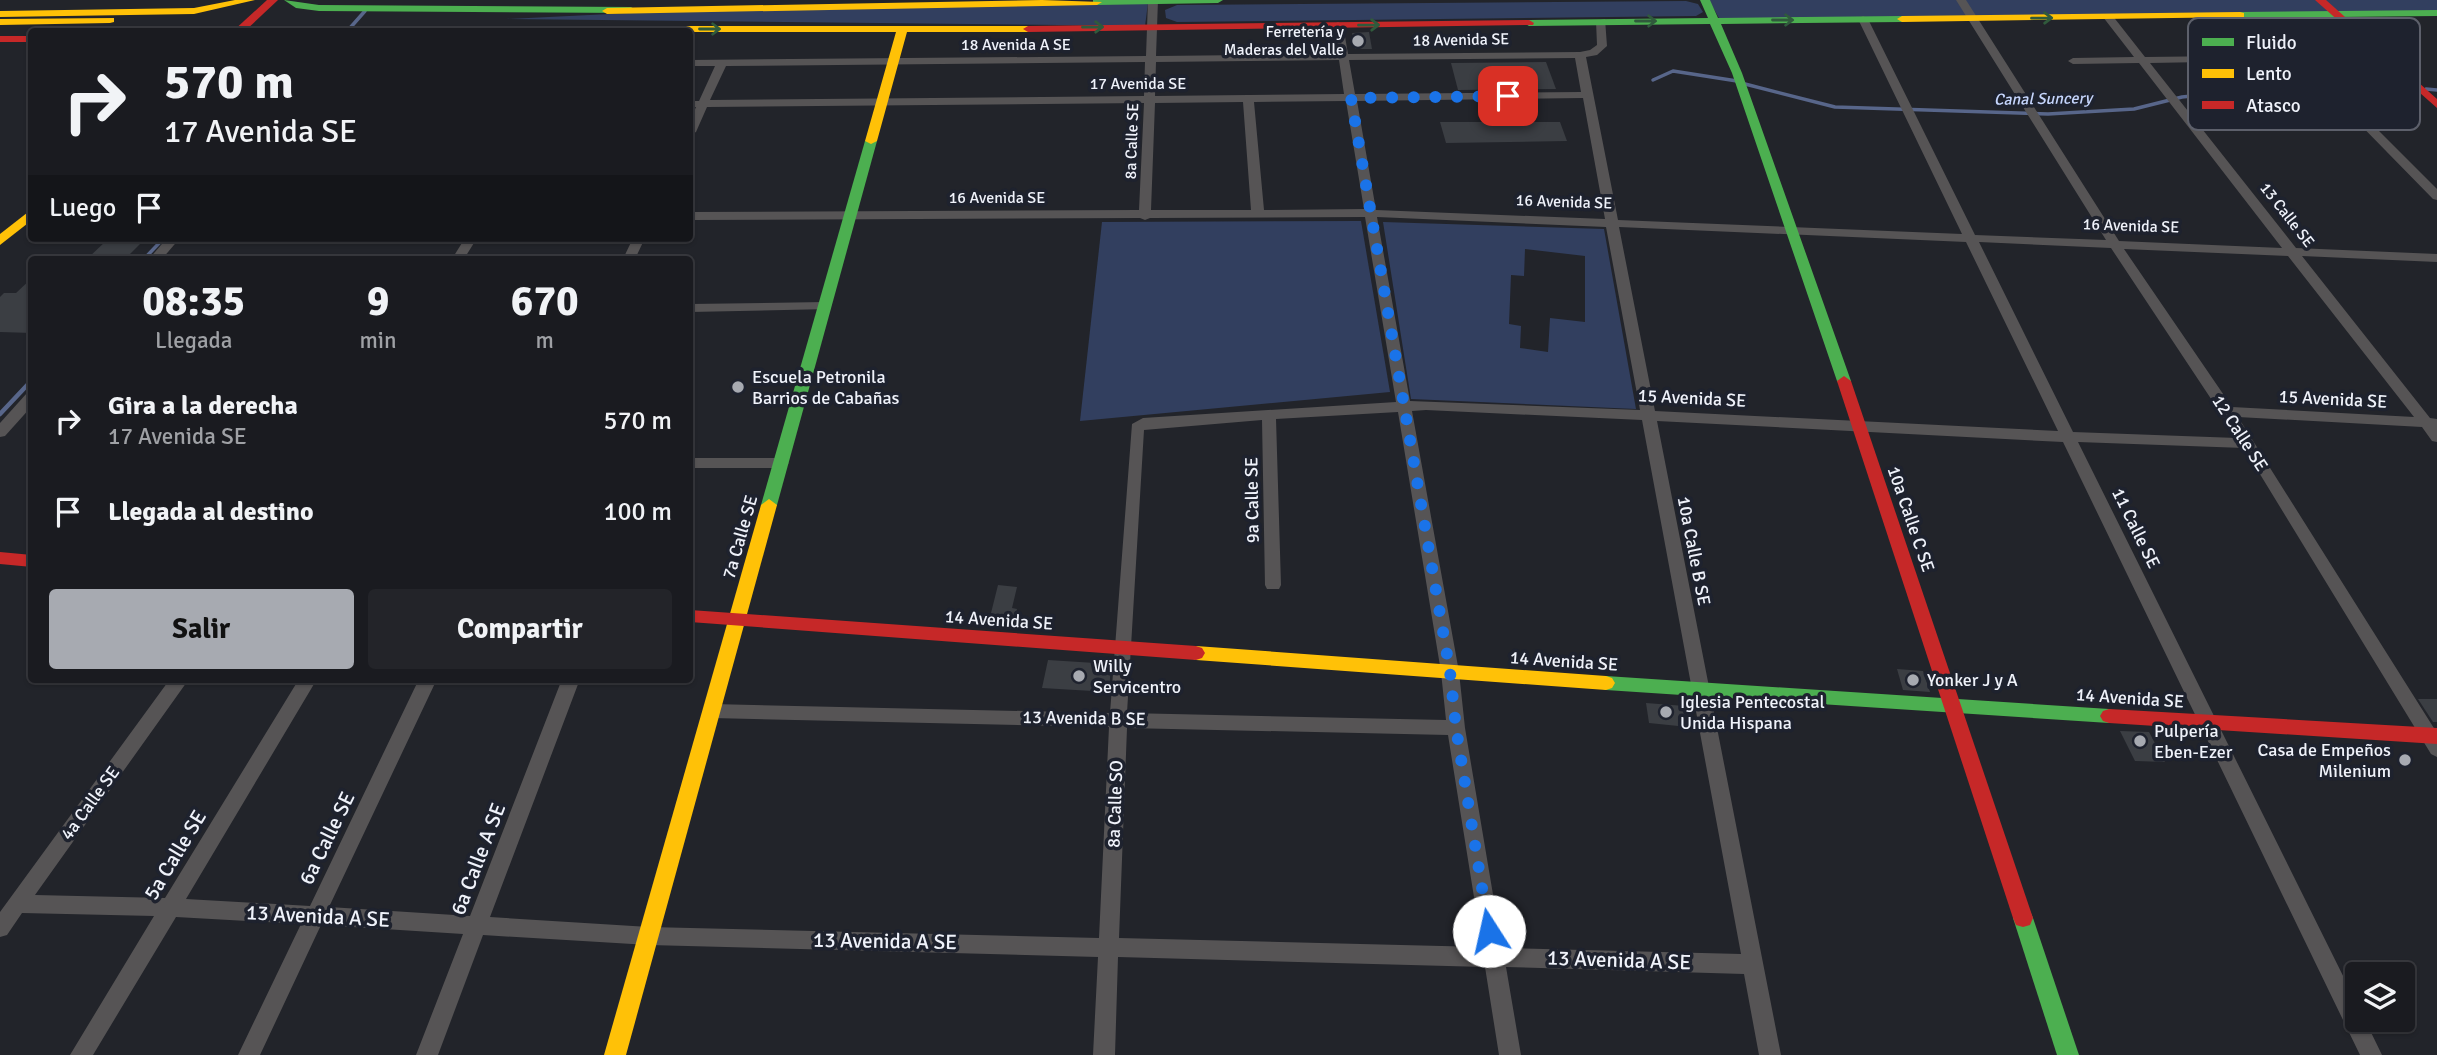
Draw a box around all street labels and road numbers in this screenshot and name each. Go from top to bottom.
street label: 18 Avenida SE [1413,29,1509,51]
street label: 18 Avenida A SE [961,35,1071,55]
street label: 17 Avenida SE [1090,74,1186,94]
street label: 8a Calle SE [1121,102,1143,180]
street label: 13 Calle SE [2255,179,2319,251]
street label: 16 Avenida SE [949,188,1045,208]
street label: 16 Avenida SE [1515,190,1613,214]
street label: 16 Avenida SE [2082,214,2180,238]
street label: 15 Avenida SE [1637,384,1747,412]
street label: 15 Avenida SE [2278,385,2388,413]
street label: 12 Calle SE [2207,391,2273,475]
street label: 9a Calle SE [1240,457,1264,543]
street label: 10a Calle C SE [1883,463,1939,575]
street label: 11 Calle SE [2107,484,2165,572]
street label: 7a Calle SE [718,493,762,581]
street label: 10a Calle B SE [1673,495,1715,607]
street label: 14 Avenida SE [944,605,1054,635]
street label: 14 Avenida SE [1509,646,1619,676]
street label: 14 Avenida SE [2075,683,2185,713]
street label: 13 Avenida B SE [1022,706,1146,730]
street label: 8a Calle SO [1102,760,1128,848]
street label: 4a Calle SE [56,762,124,844]
street label: 6a Calle SE [293,787,361,889]
street label: 6a Calle A SE [445,799,511,919]
street label: 5a Calle SE [138,805,212,905]
street label: 13 Avenida A SE [245,899,391,933]
street label: 13 Avenida A SE [813,927,957,955]
street label: 13 Avenida A SE [1547,944,1691,976]

